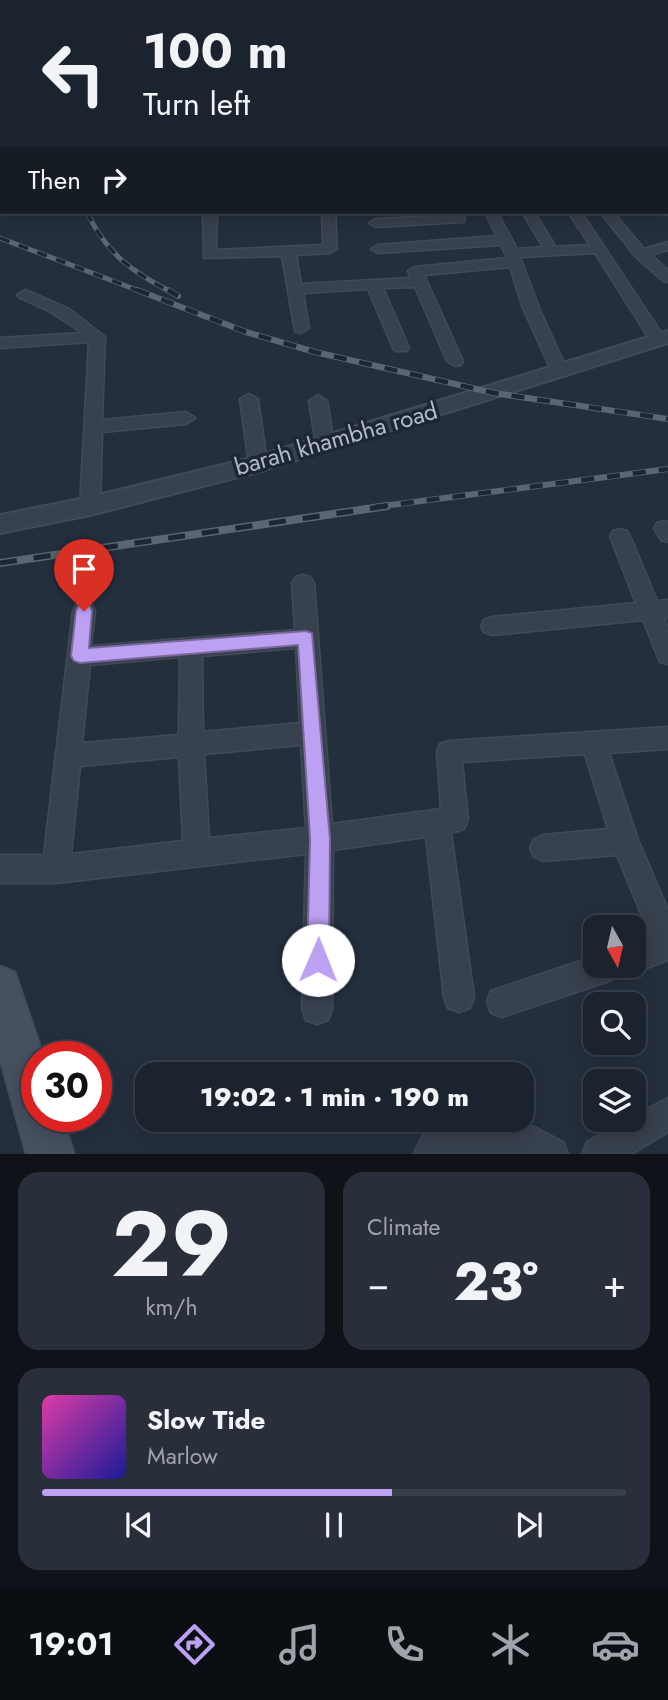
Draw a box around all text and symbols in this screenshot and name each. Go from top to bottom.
text: 100 m [143,16,288,86]
icon: left [28,28,119,119]
text: Turn left [143,81,250,127]
text: Then [28,161,81,199]
icon: right [95,161,133,199]
street label: barah khambha road [230,393,441,484]
pin [54,539,114,611]
icon: arrive [65,550,103,588]
north arrow [583,915,646,978]
map controls [583,915,646,1132]
position arrow [281,923,355,997]
button: search [583,992,646,1055]
speed limit sign: 30 [21,1041,112,1132]
button: layers [583,1069,646,1132]
text: 19:02 · 1 min · 190 m [200,1078,469,1116]
text: 29 [111,1179,232,1310]
text: Climate [367,1210,440,1244]
text: 23° [454,1244,538,1320]
text: − [367,1256,389,1311]
text: + [603,1256,626,1311]
text: km/h [146,1290,197,1324]
text: Slow Tide [147,1401,266,1439]
text: Marlow [147,1439,218,1473]
icon: previous [120,1506,158,1544]
icon: pause [315,1506,353,1544]
icon: next [510,1506,548,1544]
icon: directions [170,1620,219,1669]
icon: music [275,1620,324,1669]
icon: phone [380,1620,429,1669]
icon: climate [486,1620,535,1669]
icon: car [591,1620,640,1669]
text: 19:01 [28,1621,114,1667]

